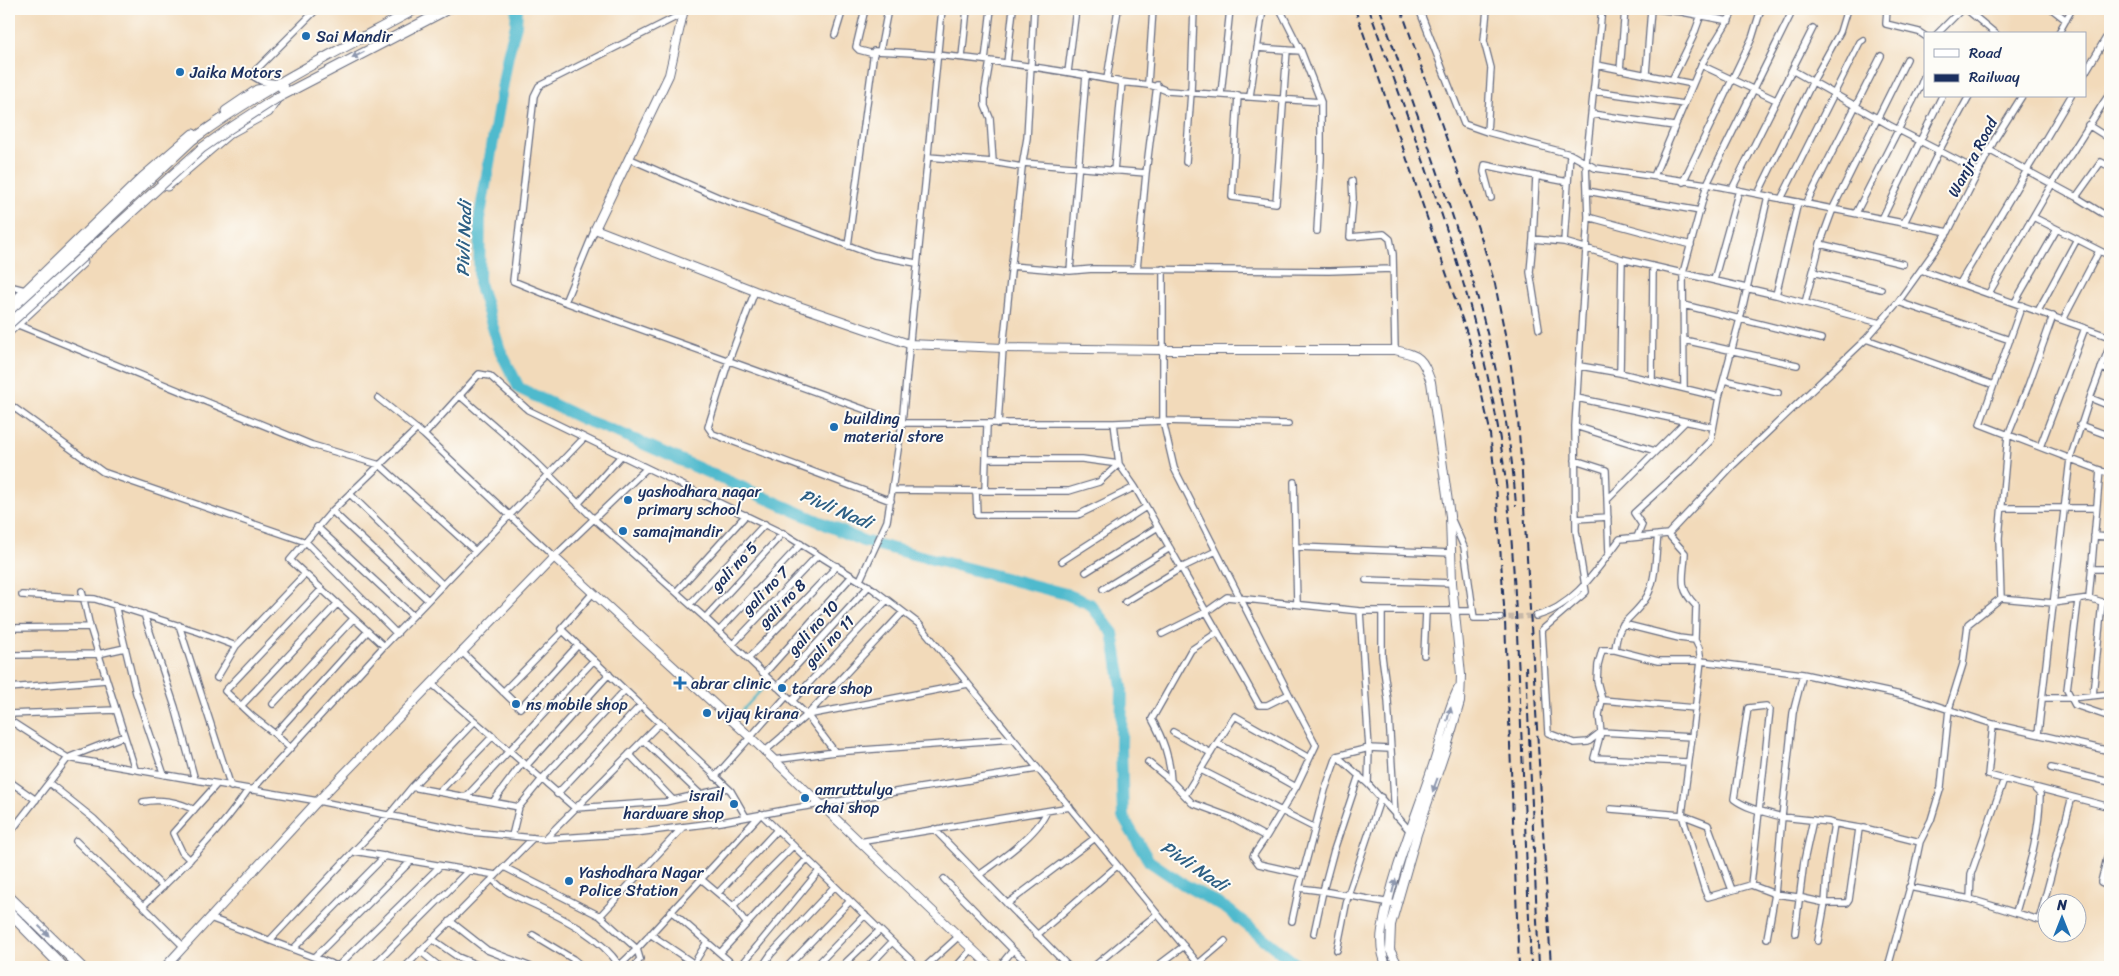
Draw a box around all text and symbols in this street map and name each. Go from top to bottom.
place label: Sai Mandir [316,22,394,51]
marker: Sai Mandir [300,30,312,42]
legend [1924,32,2086,98]
text: Road [1969,40,2002,66]
one-way arrow [350,51,365,59]
place label: Jaika Motors [189,58,282,87]
text: Railway [1969,64,2020,90]
marker: Jaika Motors [174,66,186,78]
street label: Wanjra Road [1939,111,2006,202]
water label: Pivli Nadi [447,197,481,277]
place label: building material store [844,404,944,451]
marker: building material store [828,421,840,433]
place label: yashodhara nagar primary school [637,477,763,524]
water label: Pivli Nadi [795,480,881,540]
marker: yashodhara nagar primary school [622,494,634,506]
place label: samajmandir [632,517,723,546]
marker: samajmandir [617,525,629,537]
street label: gali no 5 [702,534,766,600]
street label: gali no 7 [733,558,797,623]
street label: gali no 8 [750,572,814,636]
street label: gali no 10 [779,593,847,663]
street label: gali no 11 [796,608,862,676]
place label: abrar clinic [691,669,771,698]
place label: tarare shop [792,674,873,703]
marker: abrar clinic [673,676,687,690]
marker: tarare shop [776,682,788,694]
place label: ns mobile shop [526,690,628,719]
marker: ns mobile shop [510,698,522,710]
place label: vijay kirana [717,699,800,728]
marker: vijay kirana [701,707,713,719]
one-way arrow [1445,707,1453,722]
place label: amruttulya chai shop [815,775,893,822]
one-way arrow [1431,778,1439,793]
place label: israil hardware shop [623,781,725,828]
marker: amruttulya chai shop [799,792,811,804]
marker: israil hardware shop [728,798,740,810]
water label: Pivli Nadi [1154,832,1237,903]
place label: Yashodhara Nagar Police Station [579,858,705,905]
marker: Yashodhara Nagar Police Station [563,875,575,887]
one-way arrow [1390,878,1398,893]
text: N [2056,893,2067,918]
north arrow [2036,894,2086,944]
one-way arrow [37,925,49,937]

